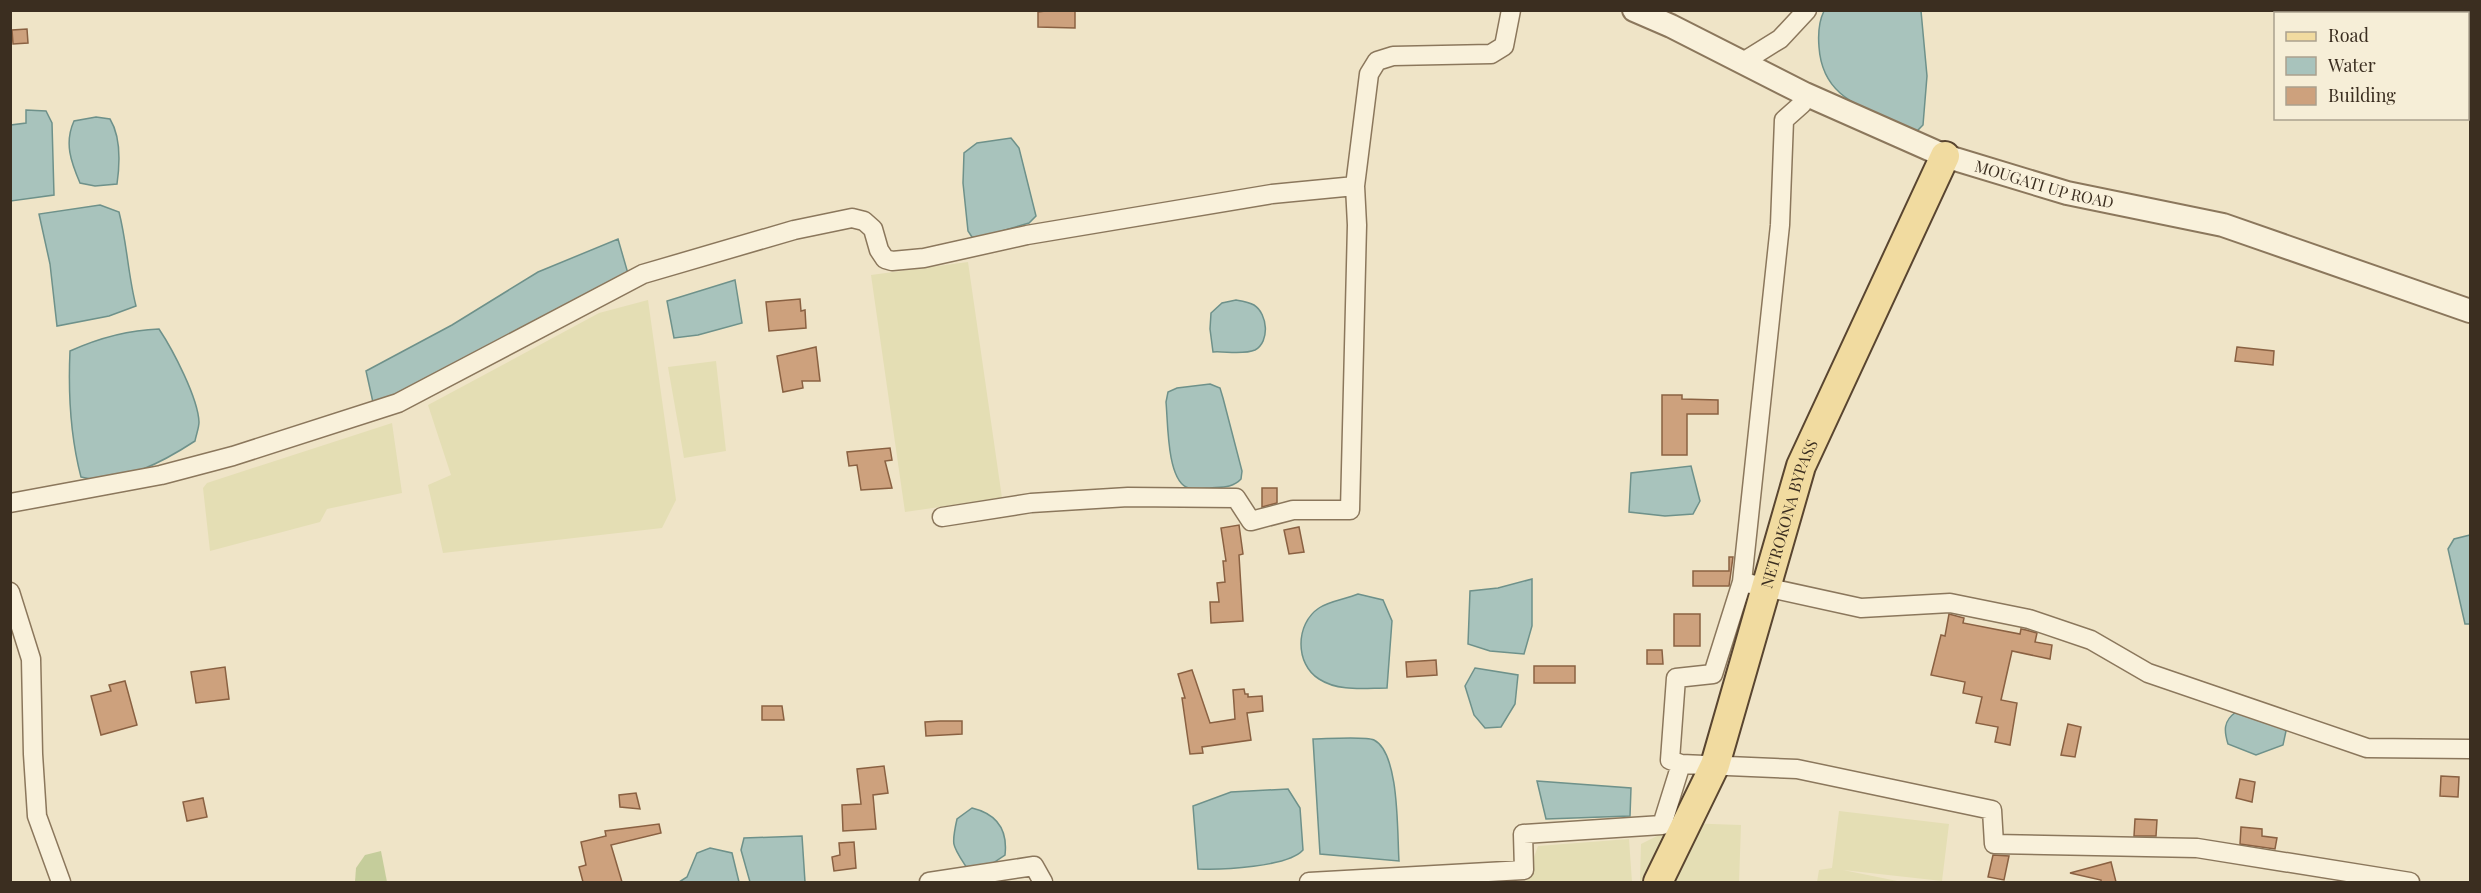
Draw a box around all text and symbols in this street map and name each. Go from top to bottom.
legend [2274,12,2469,120]
text: Road [2328,23,2369,47]
text: Water [2327,53,2376,77]
text: Building [2328,83,2396,107]
street label: MOUGATI UP ROAD [1972,155,2116,212]
street label: NETROKONA BYPASS [1755,436,1822,591]

